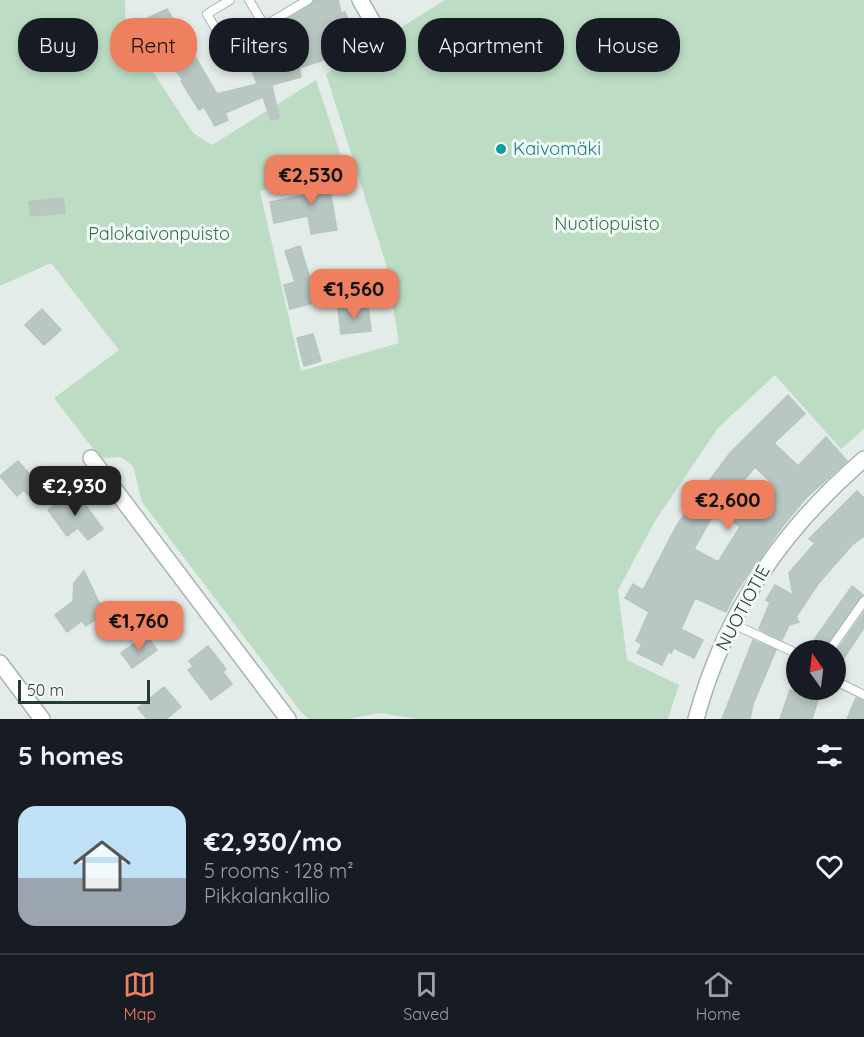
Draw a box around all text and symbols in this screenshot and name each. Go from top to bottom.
chip: Buy [18,18,98,72]
chip: Rent [110,18,197,72]
chip: Filters [209,18,309,72]
chip: New [321,18,406,72]
chip: Apartment [418,18,564,72]
chip: House [576,18,680,72]
place label: Kaivomäki [513,137,601,160]
marker: Kaivomäki [494,142,508,156]
pin: €2,530 [262,155,360,206]
text: €2,530 [279,162,343,187]
park label: Nuotiopuisto [554,212,660,235]
park label: Palokaivonpuisto [88,222,230,245]
pin: €1,560 [305,269,403,320]
text: €1,560 [324,276,384,301]
pin: €2,930 [26,466,124,517]
text: €2,930 [43,473,107,498]
pin: €2,600 [679,480,777,531]
text: €2,600 [695,487,761,512]
street label: NUOTIOTIE [710,561,775,655]
pin: €1,760 [90,601,188,652]
text: €1,760 [109,608,169,633]
north arrow [786,640,846,700]
map controls [786,640,846,700]
scale bar [18,677,150,704]
text: 50 m [27,680,64,700]
text: 5 homes [18,739,124,772]
icon: filters [813,739,846,772]
text: €2,930/mo [204,825,342,858]
icon: home [66,830,138,902]
icon: heart [813,850,846,883]
text: 5 rooms · 128 m² [204,858,354,883]
text: Pikkalankallio [204,883,330,908]
tab: Map [123,968,156,1024]
tab: Saved [403,968,449,1024]
tab: Home [696,968,741,1024]

